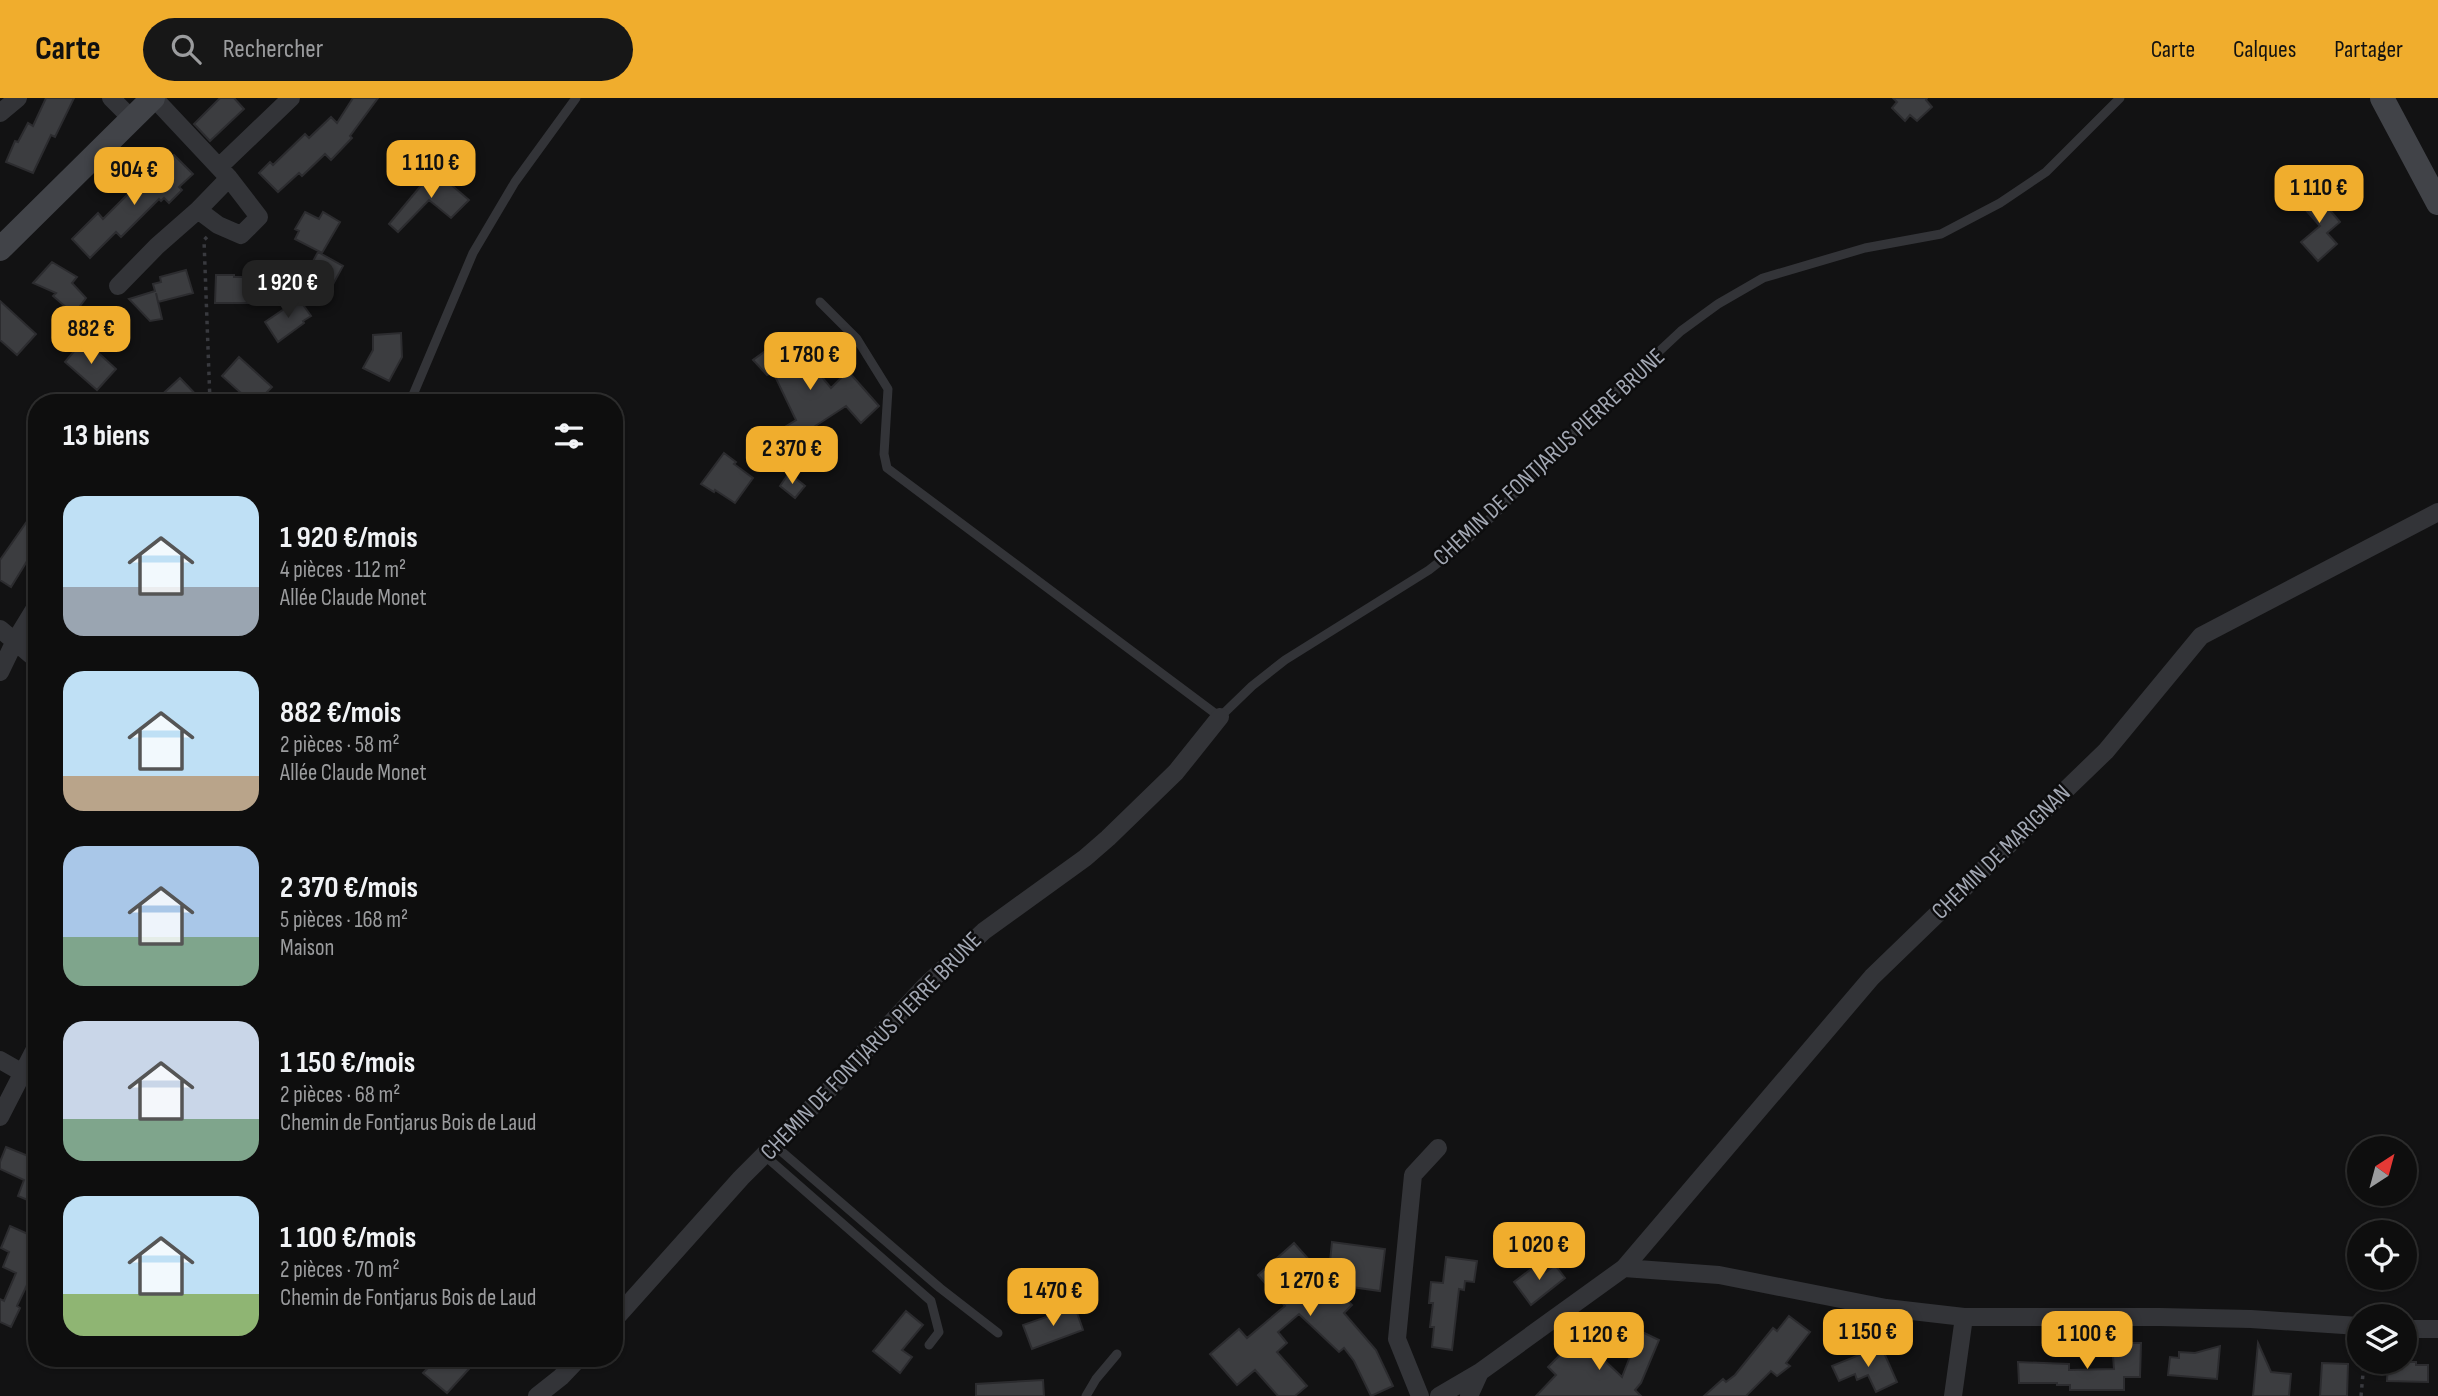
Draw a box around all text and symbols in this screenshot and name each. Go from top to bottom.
search box [143,18,633,81]
text: Carte [35,29,101,69]
icon: search [167,30,205,68]
text: Rechercher [223,34,323,65]
text: Carte [2151,35,2195,64]
text: Calques [2233,35,2296,64]
text: Partager [2334,35,2403,64]
pin: 1 110 € [366,140,496,200]
pin: 904 € [85,148,183,207]
text: 1 110 € [403,149,459,177]
text: 904 € [110,156,158,184]
pin: 1 110 € [2254,166,2384,225]
text: 1 110 € [2291,174,2347,202]
pin: 1 920 € [223,260,353,320]
text: 1 920 € [258,269,318,297]
pin: 882 € [42,306,140,366]
text: 882 € [67,315,115,343]
pin: 1 780 € [745,332,875,392]
text: 1 780 € [780,341,840,369]
street label: CHEMIN DE FONTJARUS PIERRE BRUNE [1427,342,1671,572]
icon: filters [550,417,588,455]
text: 13 biens [63,418,150,454]
pin: 2 370 € [727,426,857,486]
text: 2 370 € [762,435,822,463]
text: 1 920 €/mois [280,520,418,556]
icon: home [119,524,203,608]
text: 4 pièces · 112 m² [280,556,406,584]
text: Allée Claude Monet [280,584,427,612]
text: 882 €/mois [280,695,401,731]
icon: home [119,699,203,783]
text: 2 pièces · 58 m² [280,731,400,759]
text: Allée Claude Monet [280,759,427,787]
street label: CHEMIN DE MARIGNAN [1926,778,2076,926]
text: 2 370 €/mois [280,870,418,906]
icon: home [119,874,203,958]
text: 5 pièces · 168 m² [280,906,408,934]
street label: CHEMIN DE FONTJARUS PIERRE BRUNE [754,926,988,1166]
text: Maison [280,934,334,962]
text: 1 150 €/mois [280,1045,415,1081]
icon: home [119,1049,203,1133]
text: 2 pièces · 68 m² [280,1081,400,1109]
text: Chemin de Fontjarus Bois de Laud [280,1109,536,1137]
north arrow [2347,1136,2417,1206]
map controls [2347,1136,2417,1374]
text: 1 100 €/mois [280,1220,416,1256]
button: locate [2347,1220,2417,1290]
pin: 1 020 € [1474,1222,1604,1282]
icon: home [119,1224,203,1308]
text: 1 020 € [1509,1231,1569,1259]
text: 2 pièces · 70 m² [280,1256,400,1284]
pin: 1 270 € [1245,1258,1375,1318]
text: 1 270 € [1281,1267,1339,1295]
pin: 1 470 € [988,1268,1118,1328]
text: 1 470 € [1023,1277,1083,1305]
text: Chemin de Fontjarus Bois de Laud [280,1284,536,1312]
button: layers [2347,1304,2417,1374]
pin: 1 150 € [1803,1310,1933,1369]
pin: 1 120 € [1534,1312,1664,1372]
pin: 1 100 € [2022,1312,2152,1371]
text: 1 150 € [1839,1318,1897,1346]
text: 1 100 € [2058,1320,2116,1348]
text: 1 120 € [1570,1321,1628,1349]

